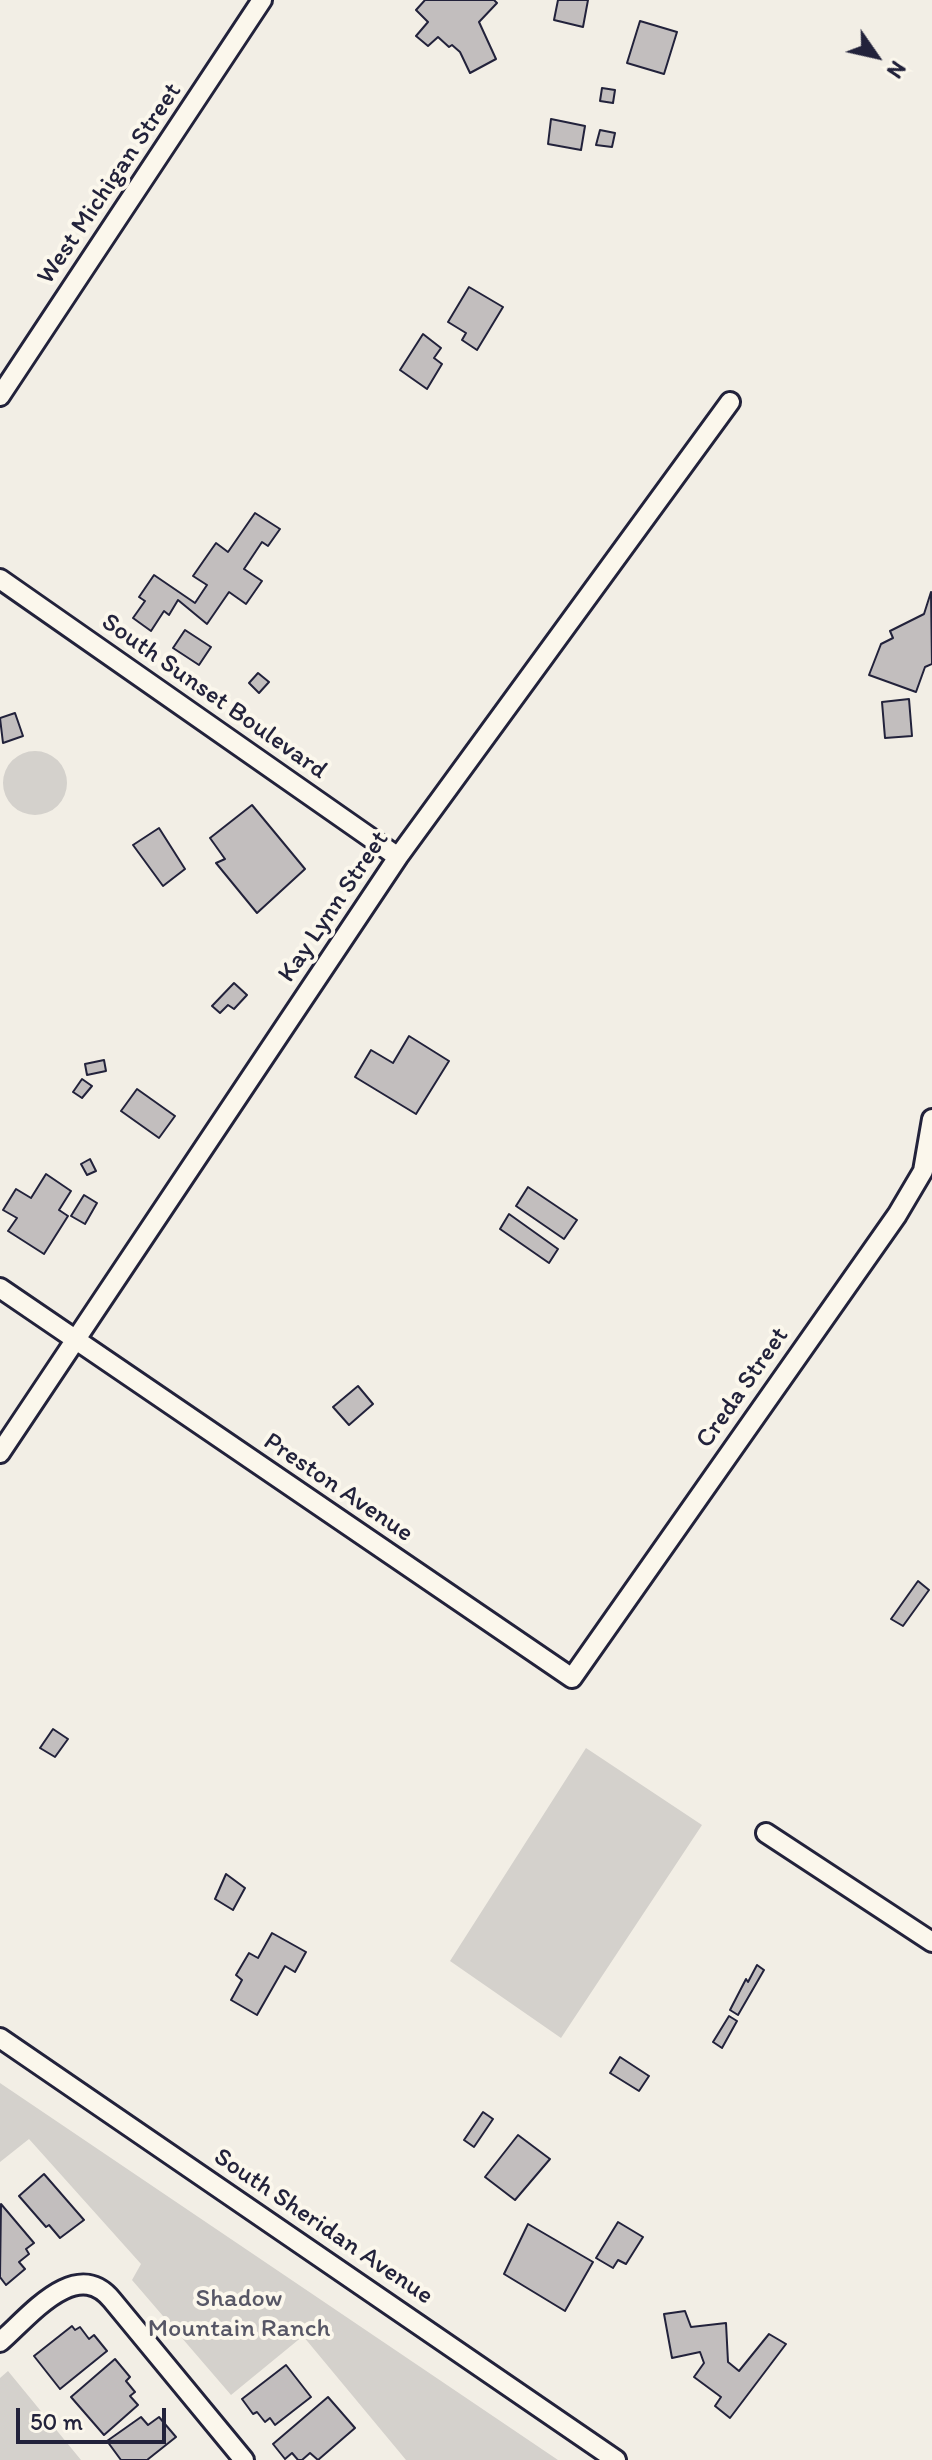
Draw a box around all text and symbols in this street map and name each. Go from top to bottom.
north arrow [836,16,916,96]
text: N [881,56,912,83]
street label: West Michigan Street [31,77,189,291]
street label: South Sunset Boulevard [95,607,333,787]
street label: Kay Lynn Street [272,825,396,989]
street label: Creda Street [690,1322,796,1454]
street label: Preston Avenue [257,1426,419,1550]
street label: South Sheridan Avenue [207,2142,439,2312]
park label: Shadow Mountain Ranch [148,2283,330,2344]
scale bar [20,2392,170,2442]
text: 50 m [30,2407,83,2436]

